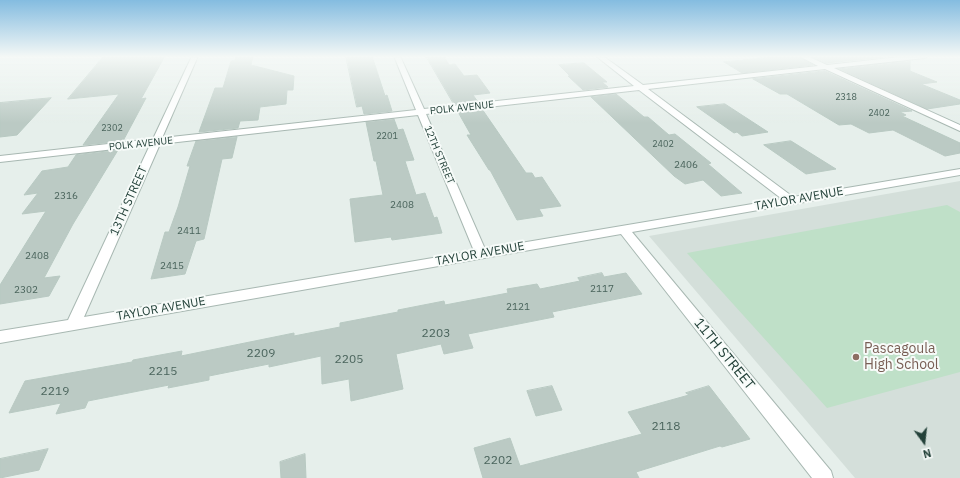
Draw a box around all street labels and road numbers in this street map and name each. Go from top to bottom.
street label: POLK AVENUE [429,99,495,117]
street label: 12TH STREET [421,124,457,186]
street label: POLK AVENUE [108,135,174,153]
street label: 13TH STREET [107,164,151,238]
street label: TAYLOR AVENUE [753,184,845,214]
street label: TAYLOR AVENUE [434,239,526,269]
street label: TAYLOR AVENUE [115,294,207,324]
street label: 11TH STREET [690,315,758,393]

